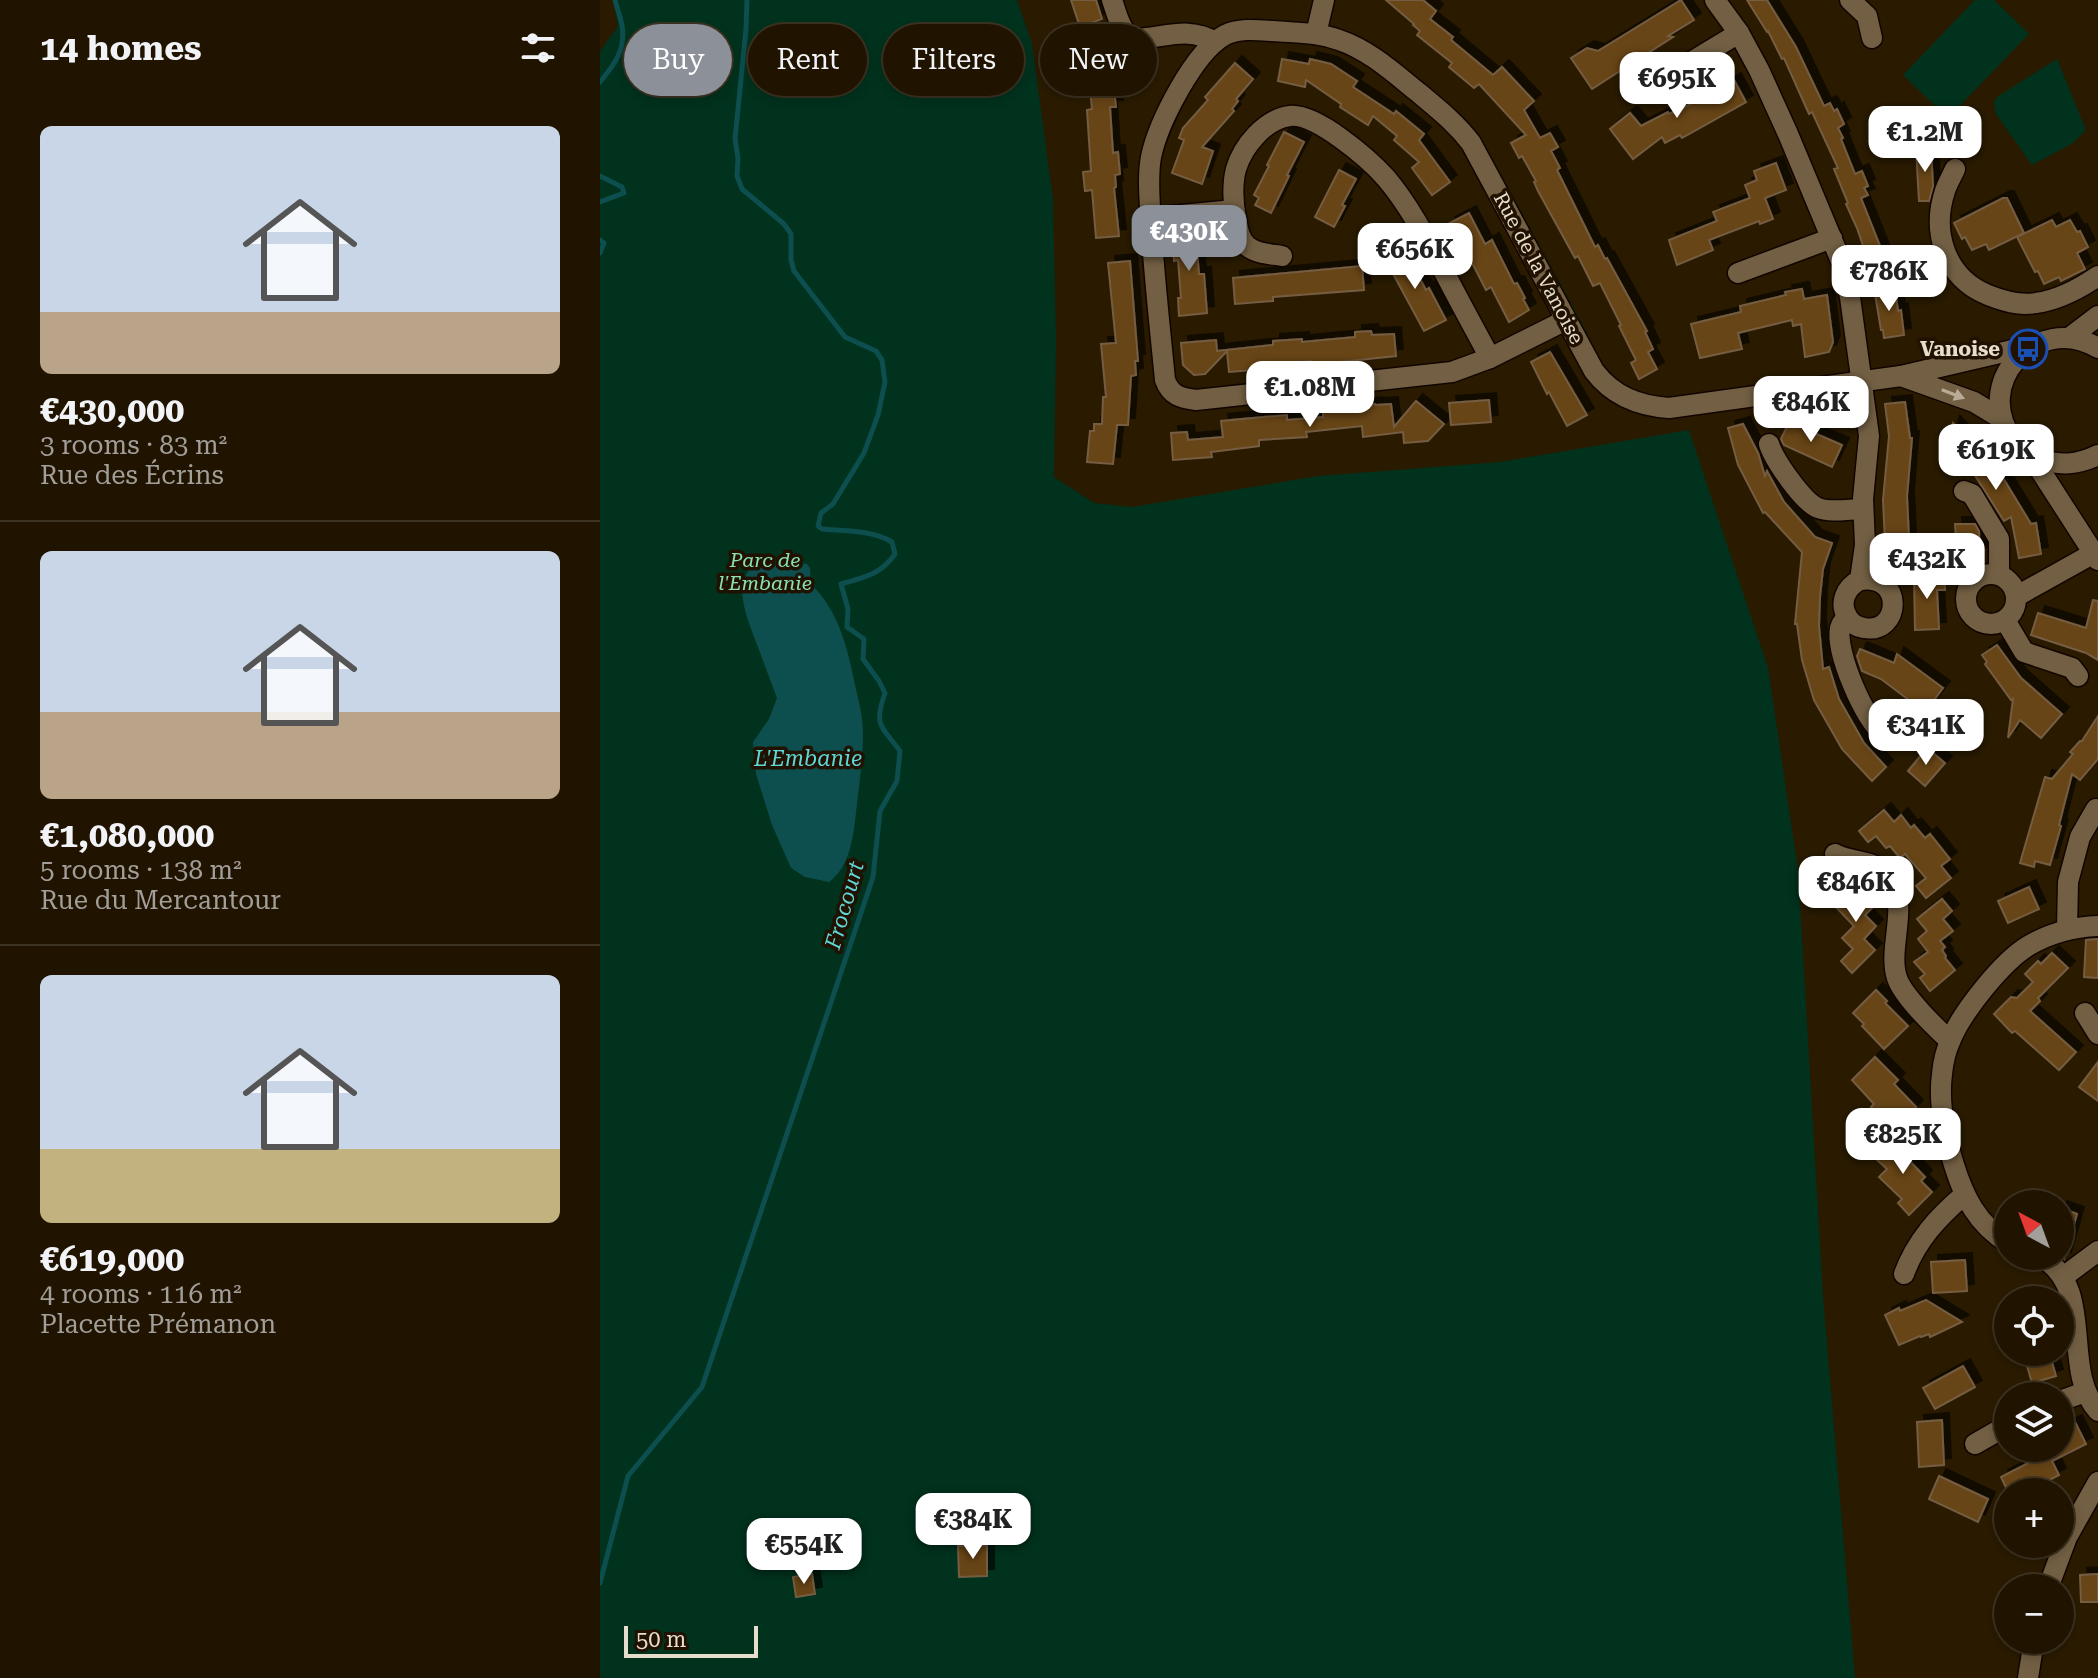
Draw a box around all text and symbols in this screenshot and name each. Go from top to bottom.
chip: Buy [624,24,732,96]
chip: Rent [748,24,867,96]
chip: Filters [883,24,1024,96]
chip: New [1040,24,1157,96]
icon: filters [516,26,560,70]
text: 14 homes [40,28,202,68]
pin: €695K [1621,52,1733,120]
text: €695K [1638,63,1716,93]
pin: €1.2M [1869,106,1981,174]
text: €1.2M [1887,117,1963,147]
icon: home [228,178,372,322]
street label: Rue de la Vanoise [1489,188,1589,348]
pin: €430K [1133,205,1245,273]
text: €430K [1150,216,1228,246]
pin: €656K [1359,223,1471,291]
text: €656K [1376,234,1454,264]
pin: €786K [1833,245,1945,313]
text: €786K [1850,256,1928,286]
bus stop icon: Vanoise [2007,328,2049,370]
place label: Vanoise [1920,337,2000,361]
pin: €1.08M [1245,361,1375,429]
text: €1.08M [1264,372,1356,402]
pin: €846K [1755,376,1867,444]
text: €846K [1772,387,1850,417]
one-way arrow [1941,388,1965,401]
text: €430,000 [40,390,184,430]
pin: €619K [1940,424,2052,492]
text: 3 rooms · 83 m² [40,430,227,460]
text: €619K [1957,435,2035,465]
text: Rue des Écrins [40,460,224,490]
pin: €432K [1871,533,1983,601]
text: €432K [1888,544,1966,574]
park label: Parc de l'Embanie [718,548,812,595]
icon: home [228,603,372,747]
pin: €341K [1870,699,1982,767]
text: €341K [1887,710,1965,740]
water label: L'Embanie [753,746,862,771]
text: €1,080,000 [40,815,214,855]
text: 5 rooms · 138 m² [40,855,242,885]
pin: €846K [1800,856,1912,924]
water label: Frocourt [820,858,869,953]
text: €846K [1817,867,1895,897]
text: Rue du Mercantour [40,885,281,915]
icon: home [228,1027,372,1171]
pin: €825K [1847,1108,1959,1176]
text: €825K [1864,1119,1942,1149]
north arrow [1994,1190,2074,1270]
map controls [1994,1190,2074,1654]
text: €619,000 [40,1239,184,1279]
text: 4 rooms · 116 m² [40,1279,242,1309]
button: locate [1994,1286,2074,1366]
text: Placette Prémanon [40,1309,276,1339]
button: layers [1994,1382,2074,1462]
button: + [1994,1478,2074,1558]
pin: €384K [917,1493,1029,1561]
text: €384K [934,1504,1012,1534]
pin: €554K [748,1518,860,1586]
text: €554K [765,1529,843,1559]
button: − [1994,1574,2074,1654]
scale bar [624,1622,758,1658]
text: 50 m [636,1627,686,1652]

